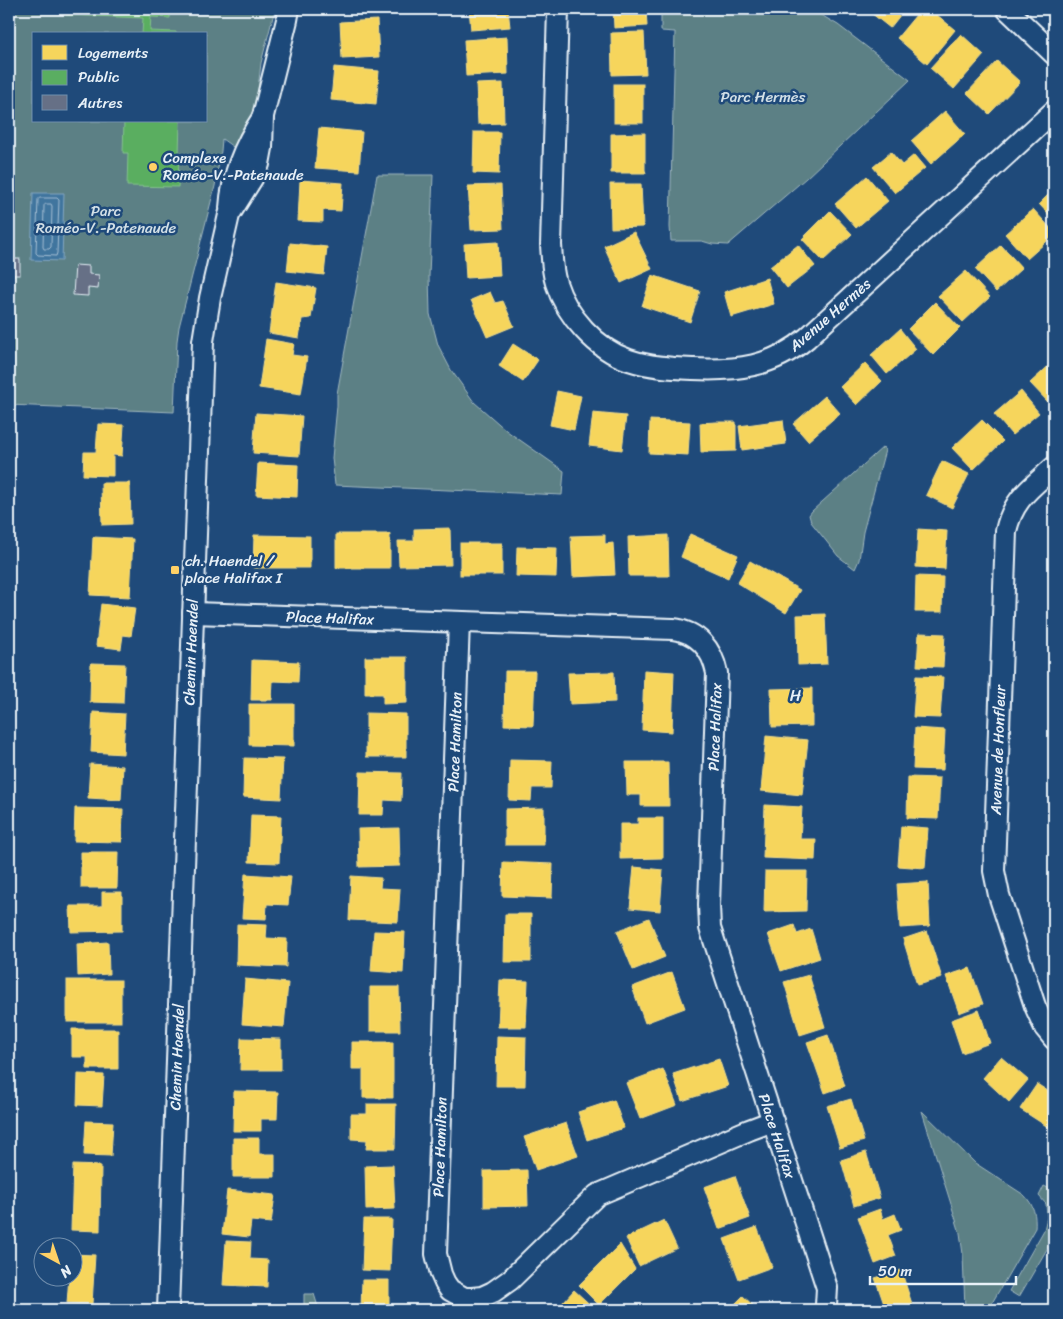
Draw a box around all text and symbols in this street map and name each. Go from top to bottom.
legend [32,32,208,122]
text: Logements [78,40,148,66]
text: Public [78,64,120,90]
park label: Parc Hermès [721,84,805,110]
text: Autres [77,90,123,116]
place label: Complexe Roméo-V.-Patenaude [163,145,304,188]
marker: Complexe Roméo-V.-Patenaude [147,161,159,173]
park label: Parc Roméo-V.-Patenaude [36,198,177,241]
street label: Avenue Hermès [782,272,877,359]
place label: ch. Haendel / place Halifax I [184,548,283,591]
marker: ch. Haendel / place Halifax I [169,564,181,576]
street label: Chemin Haendel [176,598,206,706]
street label: Place Halifax [285,603,375,633]
district label: H [790,681,802,710]
street label: Place Halifax [700,682,730,772]
street label: Avenue de Honfleur [983,684,1013,816]
street label: Place Hamilton [440,691,470,793]
street label: Chemin Haendel [162,1003,192,1111]
street label: Place Halifax [751,1090,803,1182]
street label: Place Hamilton [425,1096,455,1198]
north arrow [32,1236,82,1286]
scale bar [870,1254,1017,1286]
text: N [54,1258,79,1284]
text: 50 m [878,1258,913,1284]

